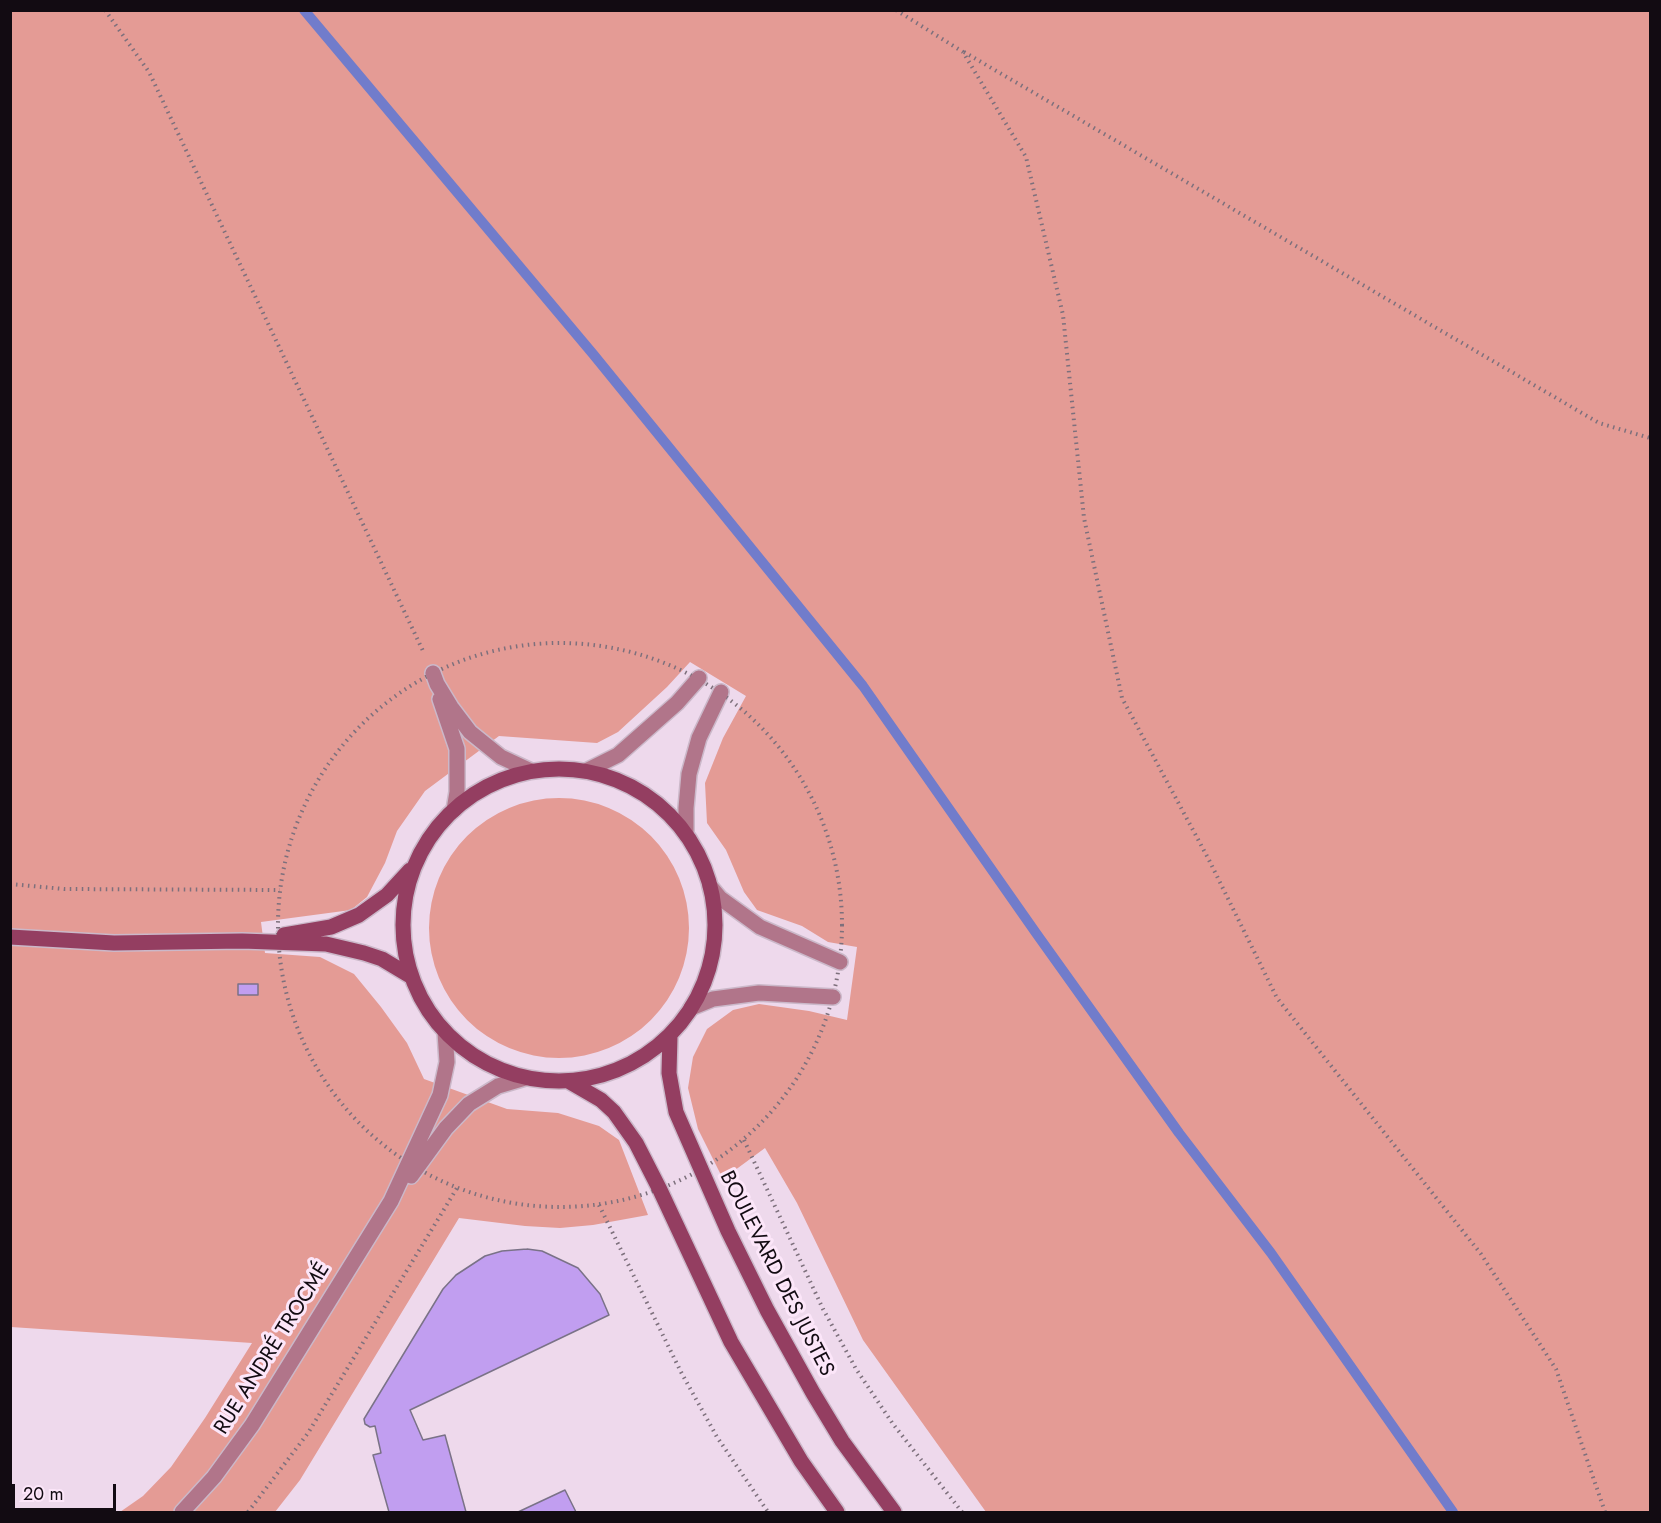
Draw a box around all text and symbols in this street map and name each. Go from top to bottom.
street label: BOULEVARD DES JUSTES [713,1167,839,1381]
street label: RUE ANDRÉ TROCMÉ [210,1258,336,1440]
scale bar [15,1472,118,1510]
text: 20 m [23,1481,63,1507]

